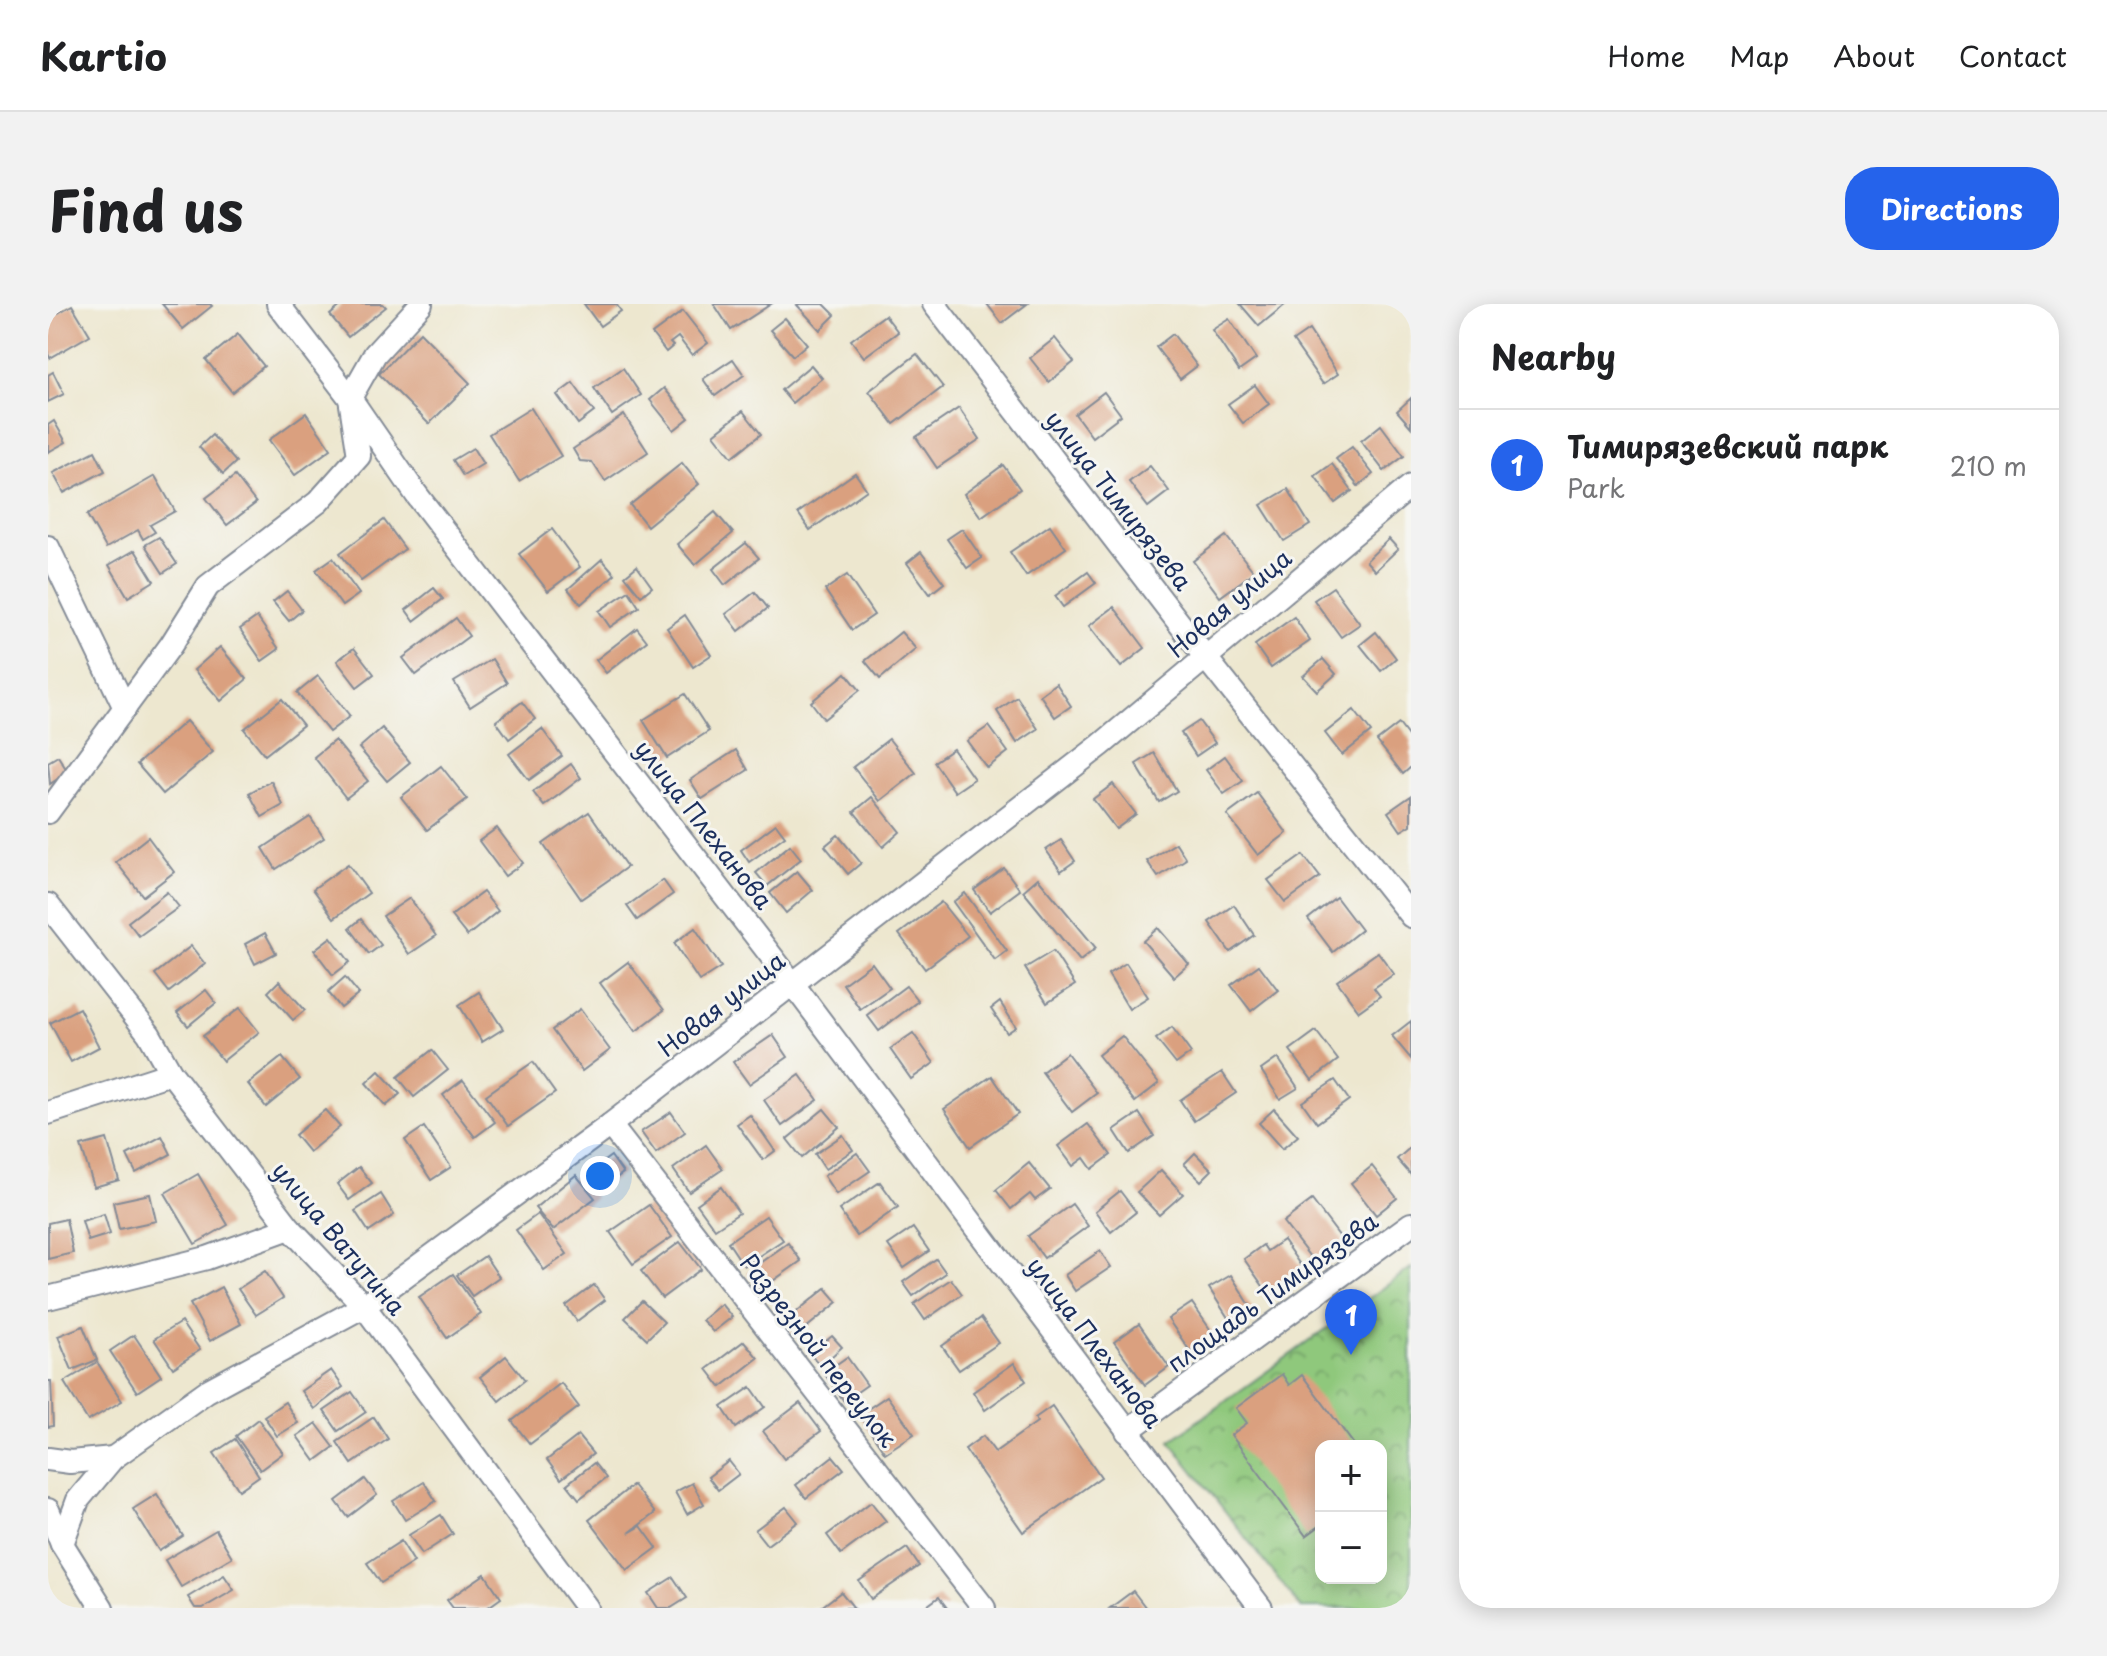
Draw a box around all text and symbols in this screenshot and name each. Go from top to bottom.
text: Kartio [40,27,167,84]
text: Home [1607,34,1685,77]
text: Map [1729,34,1789,77]
text: About [1833,34,1915,77]
text: Contact [1959,34,2067,77]
text: Find us [48,166,244,251]
button: Directions [1845,167,2059,250]
text: Nearby [1491,330,1616,382]
street label: улица Тимирязева [1038,402,1201,597]
text: Тимирязевский парк [1567,423,1888,468]
text: 1 [1511,446,1523,485]
text: 210 m [1950,446,2027,485]
text: Park [1567,468,1625,507]
street label: Новая улица [1159,540,1299,665]
street label: улица Плеханова [627,731,782,916]
street label: Новая улица [649,942,792,1065]
street label: улица Ватутина [264,1153,415,1323]
your location [580,1156,620,1196]
street label: площадь Тимирязева [1159,1202,1385,1380]
street label: Разрезной переулок [733,1245,907,1455]
street label: улица Плеханова [1019,1249,1172,1435]
pin: 1 [1325,1289,1377,1355]
map controls [1315,1440,1387,1584]
button: + [1315,1440,1387,1512]
button: − [1315,1512,1387,1584]

